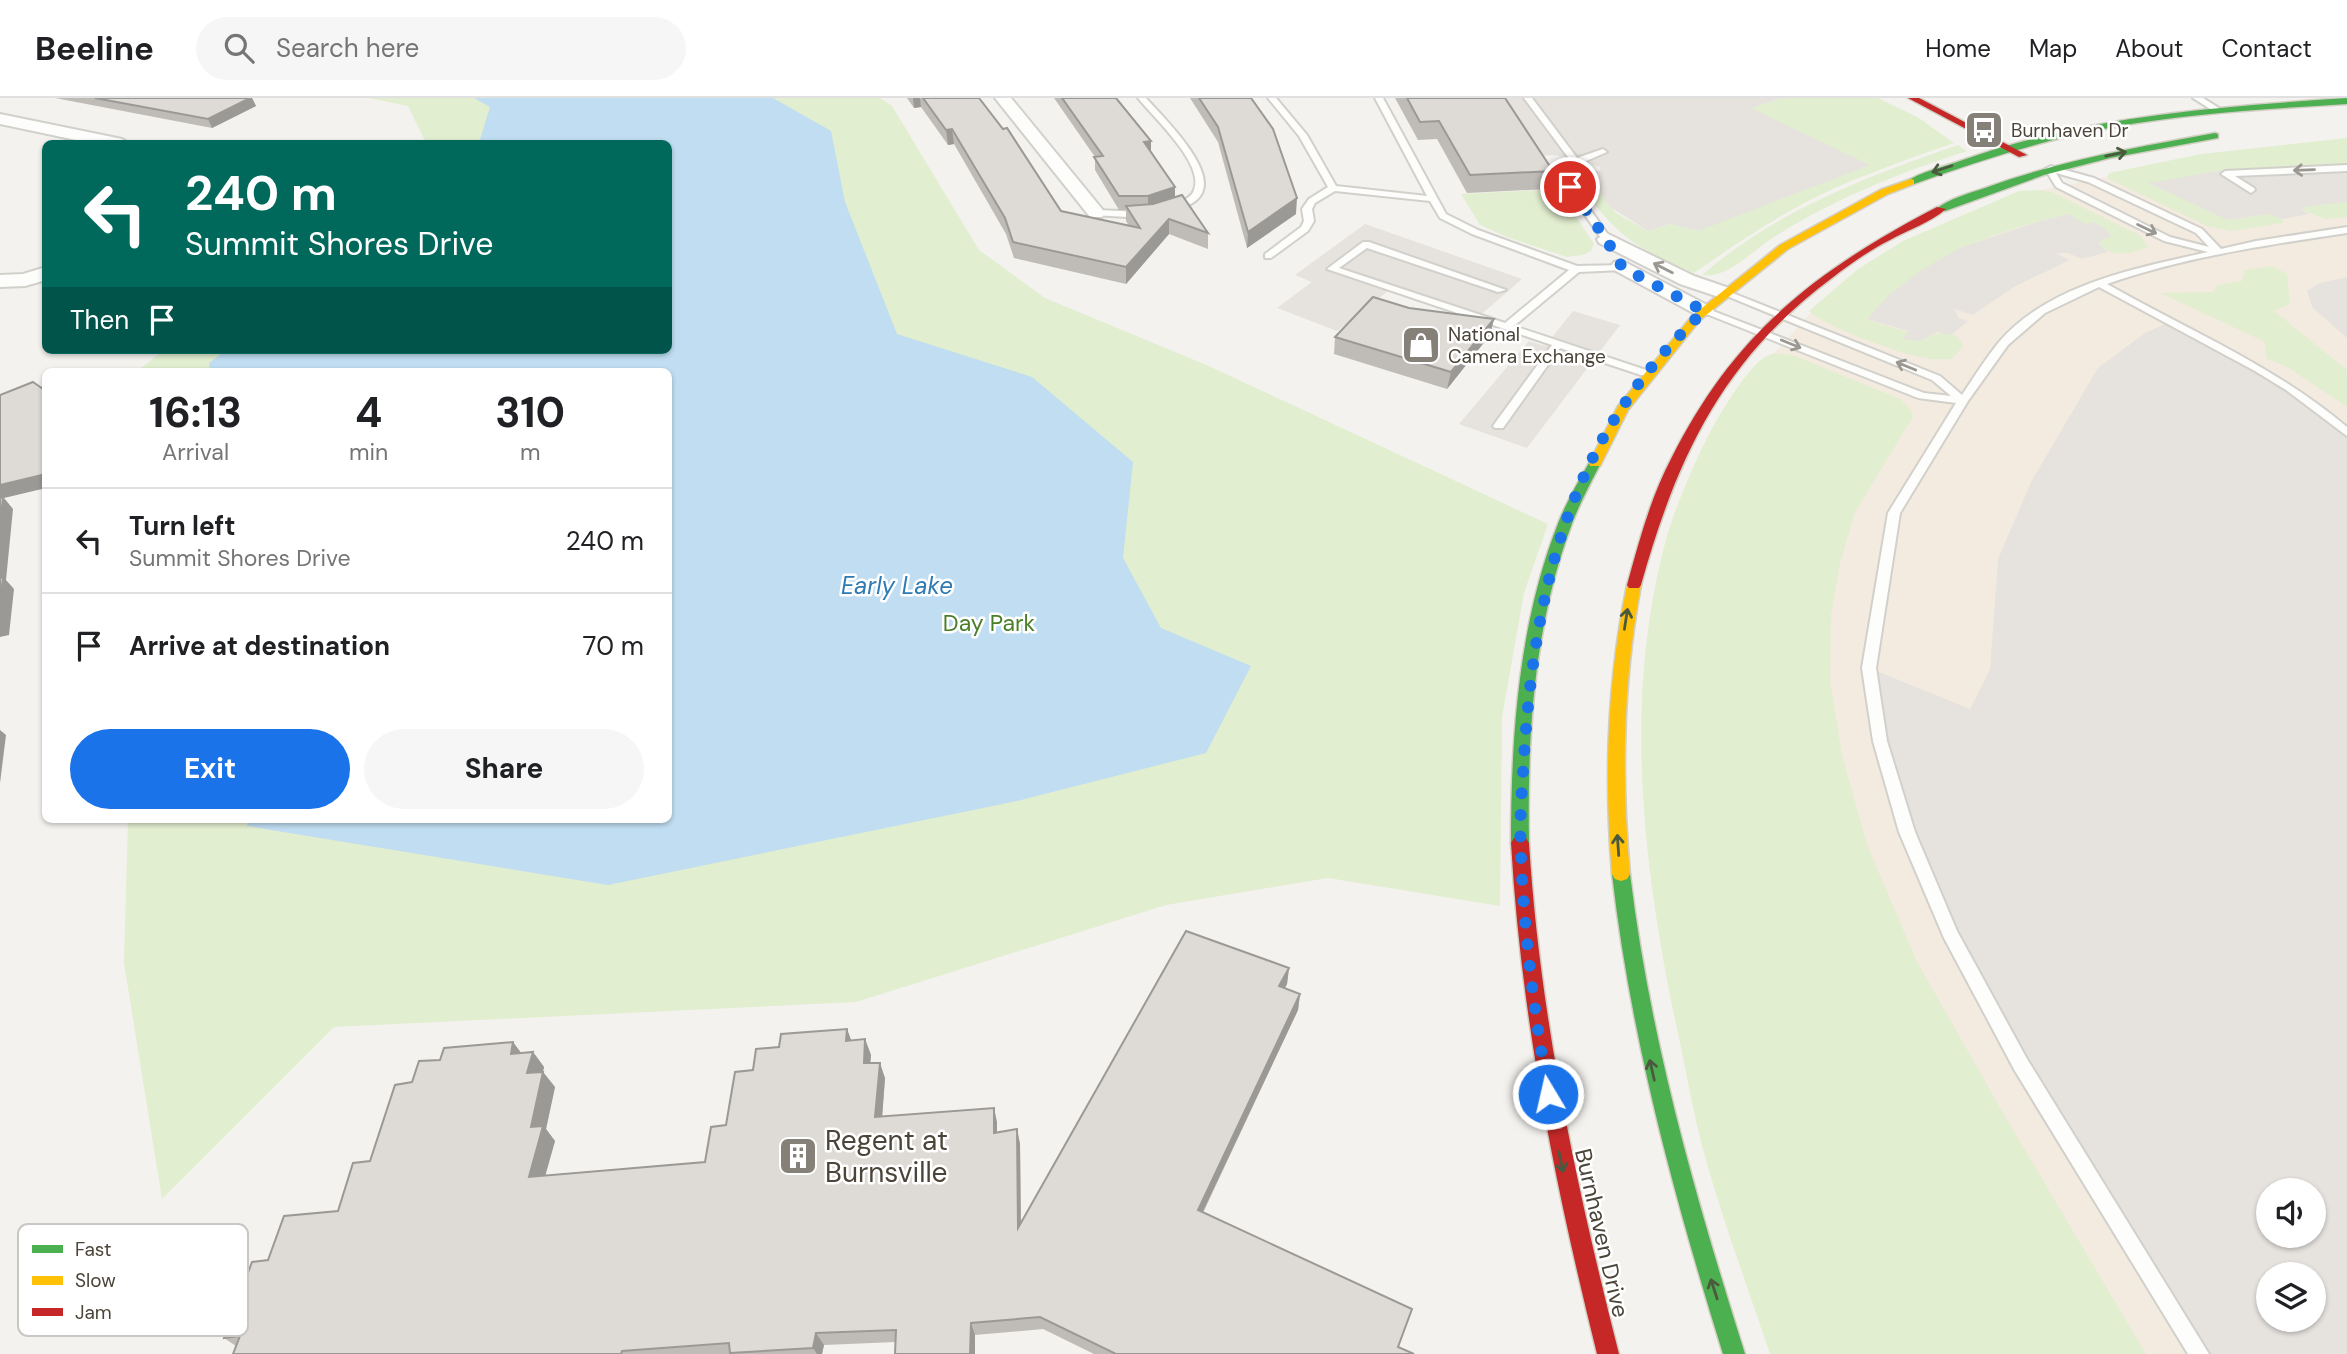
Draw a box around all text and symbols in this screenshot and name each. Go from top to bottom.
search box [196,17,686,80]
text: Beeline [35,27,154,70]
icon: search [220,29,258,67]
text: Search here [276,31,419,65]
text: Home [1925,33,1991,64]
text: Map [2029,33,2077,64]
text: About [2115,33,2184,64]
text: Contact [2222,33,2312,64]
bus stop icon: Burnhaven Dr [1963,109,2005,151]
place label: Burnhaven Dr [2011,118,2129,143]
one-way arrow [2104,147,2127,161]
pin [1540,157,1600,217]
text: 240 m [185,161,337,225]
one-way arrow [2292,163,2315,176]
one-way arrow [1932,164,1954,176]
icon: left [70,168,161,259]
icon: arrive [1551,168,1589,206]
one-way arrow [2136,222,2157,236]
text: Summit Shores Drive [185,223,493,265]
one-way arrow [1653,260,1674,274]
icon: arrive [143,301,181,339]
text: Then [70,303,129,337]
place label: National Camera Exchange [1448,322,1606,369]
shop icon: National Camera Exchange [1400,324,1442,366]
one-way arrow [1779,339,1801,352]
one-way arrow [1896,358,1917,371]
text: 16:13 [149,385,242,440]
text: 4 [355,385,382,440]
text: 310 [495,385,565,440]
text: Arrival [162,437,229,467]
text: min [349,437,388,467]
text: m [520,437,540,467]
text: Turn left [129,509,236,543]
icon: left [70,522,108,560]
text: 240 m [566,524,644,558]
text: Summit Shores Drive [129,543,351,573]
water label: Early Lake [841,570,953,601]
park label: Day Park [943,608,1036,638]
one-way arrow [1620,608,1633,631]
icon: arrive [70,627,108,665]
text: Arrive at destination [129,629,390,663]
text: 70 m [583,629,644,663]
button: Exit [70,729,350,809]
button: Share [364,729,644,809]
one-way arrow [1611,835,1624,857]
position arrow [1511,1057,1585,1131]
one-way arrow [1645,1059,1659,1082]
place label: Regent at Burnsville [825,1122,948,1191]
building icon: Regent at Burnsville [777,1135,819,1177]
street label: Burnhaven Drive [1568,1146,1636,1320]
one-way arrow [1555,1150,1568,1173]
map controls [2256,1178,2326,1332]
button: sound [2256,1178,2326,1248]
legend [18,1224,248,1336]
text: Fast [75,1237,111,1262]
button: layers [2256,1262,2326,1332]
text: Slow [75,1268,116,1293]
one-way arrow [1706,1278,1719,1300]
text: Jam [75,1300,112,1325]

